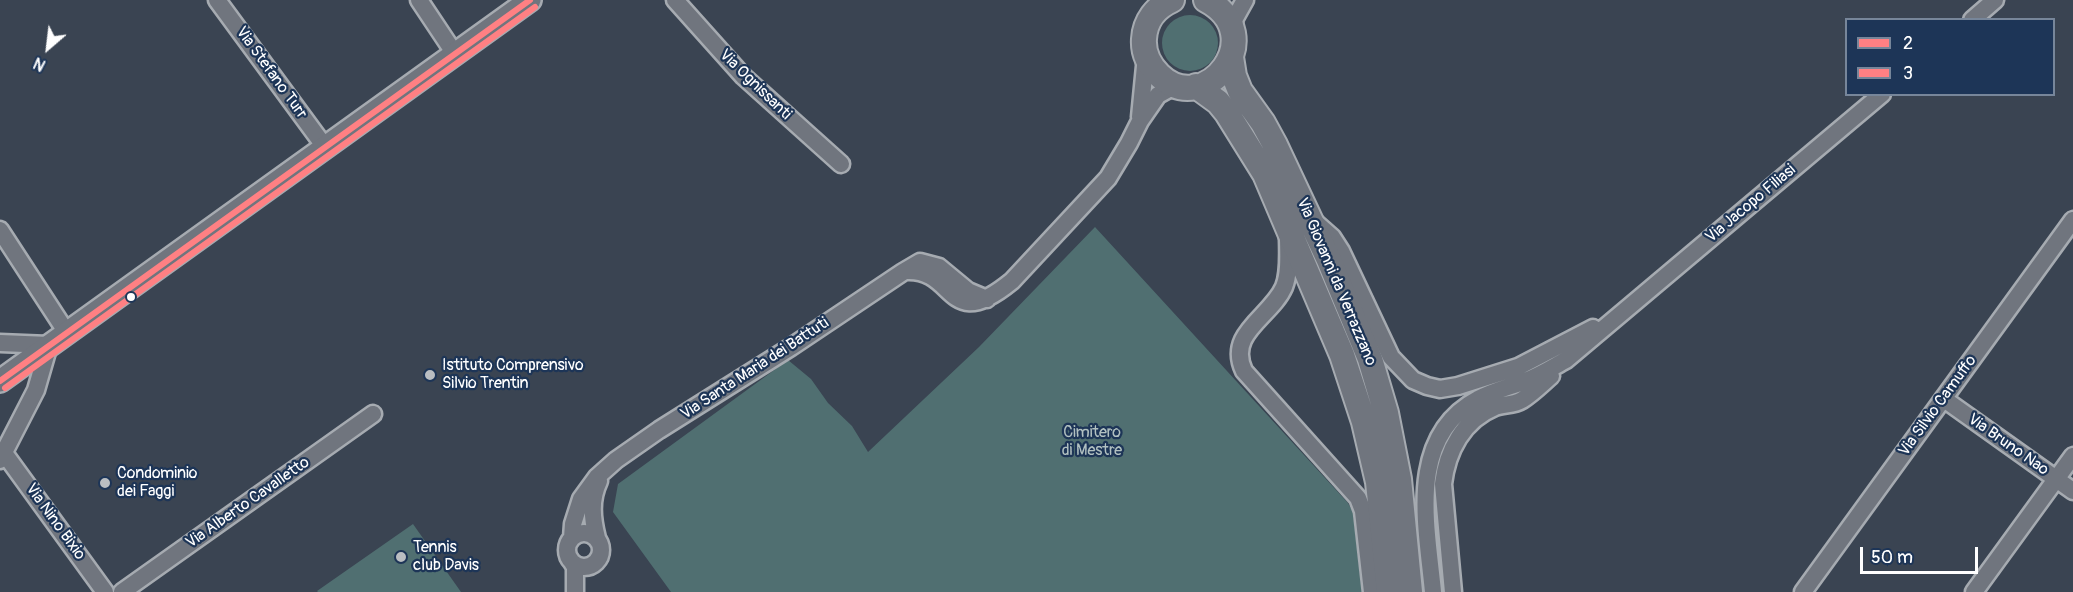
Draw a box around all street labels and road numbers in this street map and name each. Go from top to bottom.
street label: Via Stefano Turr [231,23,311,123]
street label: Via Ognissanti [715,46,795,124]
street label: Via Jacopo Filiasi [1702,161,1800,247]
street label: Via Giovanni da Verrazzano [1292,195,1380,369]
street label: Via Santa Maria dei Battuti [677,314,833,424]
street label: Via Silvio Camuffo [1895,352,1981,460]
street label: Via Bruno Nao [1964,410,2052,480]
street label: Via Alberto Cavalletto [183,453,313,553]
street label: Via Nino Bixio [21,480,89,564]

